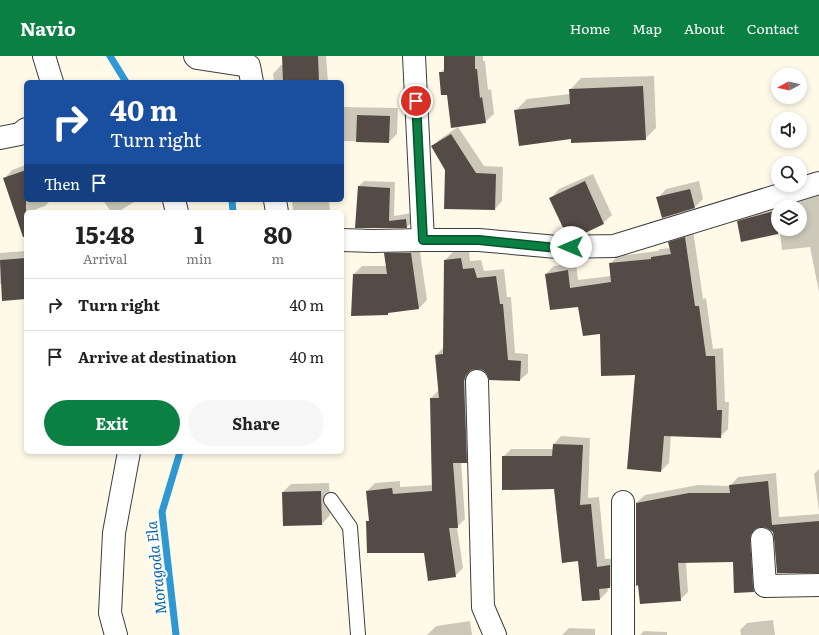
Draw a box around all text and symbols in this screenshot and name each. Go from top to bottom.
text: Navio [20,14,76,42]
text: Home [570,18,610,38]
text: Map [632,18,662,38]
text: About [684,18,725,38]
text: Contact [747,18,799,38]
north arrow [771,68,807,104]
map controls [771,68,807,236]
pin [399,84,433,118]
text: 40 m [110,88,178,130]
icon: arrive [405,90,427,112]
icon: right [44,96,96,148]
button: sound [771,112,807,148]
text: Turn right [110,126,201,153]
button: search [771,156,807,192]
text: Then [44,172,80,195]
icon: arrive [88,172,110,194]
button: layers [771,200,807,236]
text: 15:48 [76,216,135,251]
text: 1 [194,216,204,251]
text: 80 [263,216,292,251]
position arrow [550,226,592,268]
text: Arrival [83,249,127,268]
text: min [186,249,212,268]
text: m [272,249,284,268]
text: Turn right [78,293,160,316]
text: 40 m [290,293,324,316]
icon: right [44,294,66,316]
text: Arrive at destination [78,345,237,368]
text: 40 m [290,345,324,368]
icon: arrive [44,346,66,368]
button: Exit [44,400,180,446]
button: Share [188,400,324,446]
water label: Moragoda Ela [139,520,171,616]

